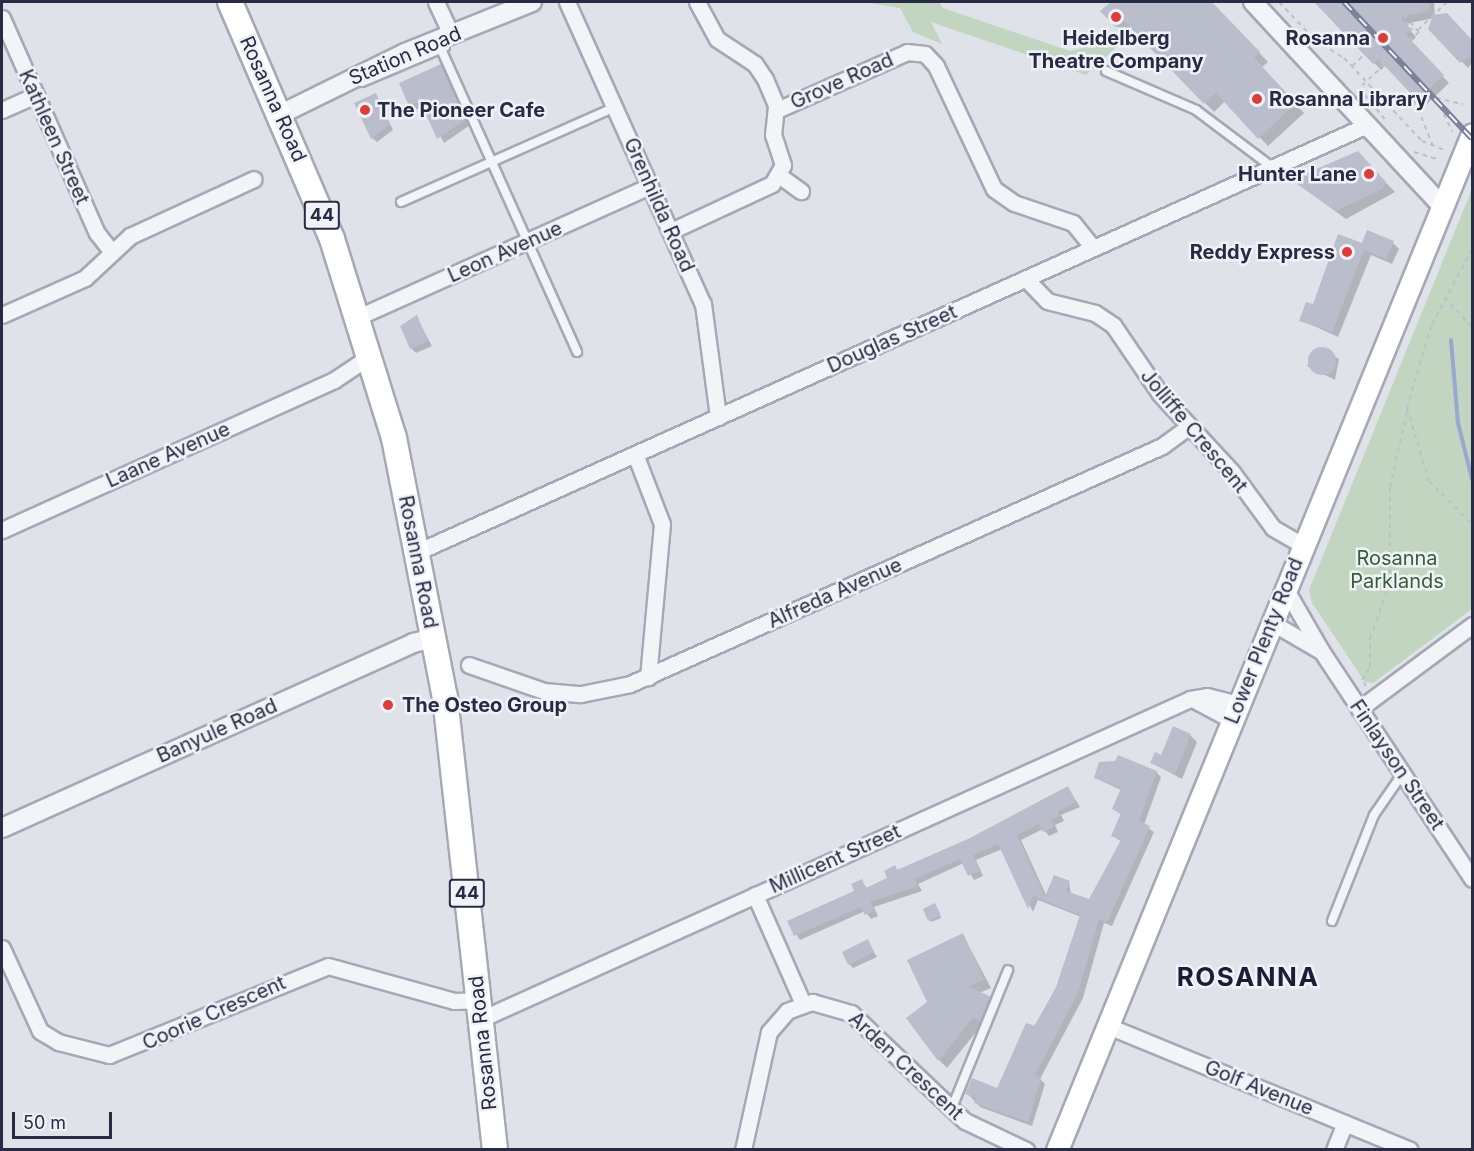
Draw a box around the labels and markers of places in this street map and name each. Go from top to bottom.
marker: Heidelberg Theatre Company [1109,10,1123,24]
place label: Rosanna [1286,26,1370,50]
place label: Heidelberg Theatre Company [1028,27,1204,74]
marker: Rosanna [1374,29,1392,47]
place label: Rosanna Library [1269,87,1428,111]
marker: Rosanna Library [1250,92,1264,106]
place label: The Pioneer Cafe [377,98,545,122]
marker: The Pioneer Cafe [358,103,372,117]
place label: Hunter Lane [1238,162,1357,186]
marker: Hunter Lane [1362,167,1376,181]
place label: Reddy Express [1190,240,1335,264]
marker: Reddy Express [1340,245,1354,259]
place label: The Osteo Group [402,693,567,717]
marker: The Osteo Group [379,696,397,714]

